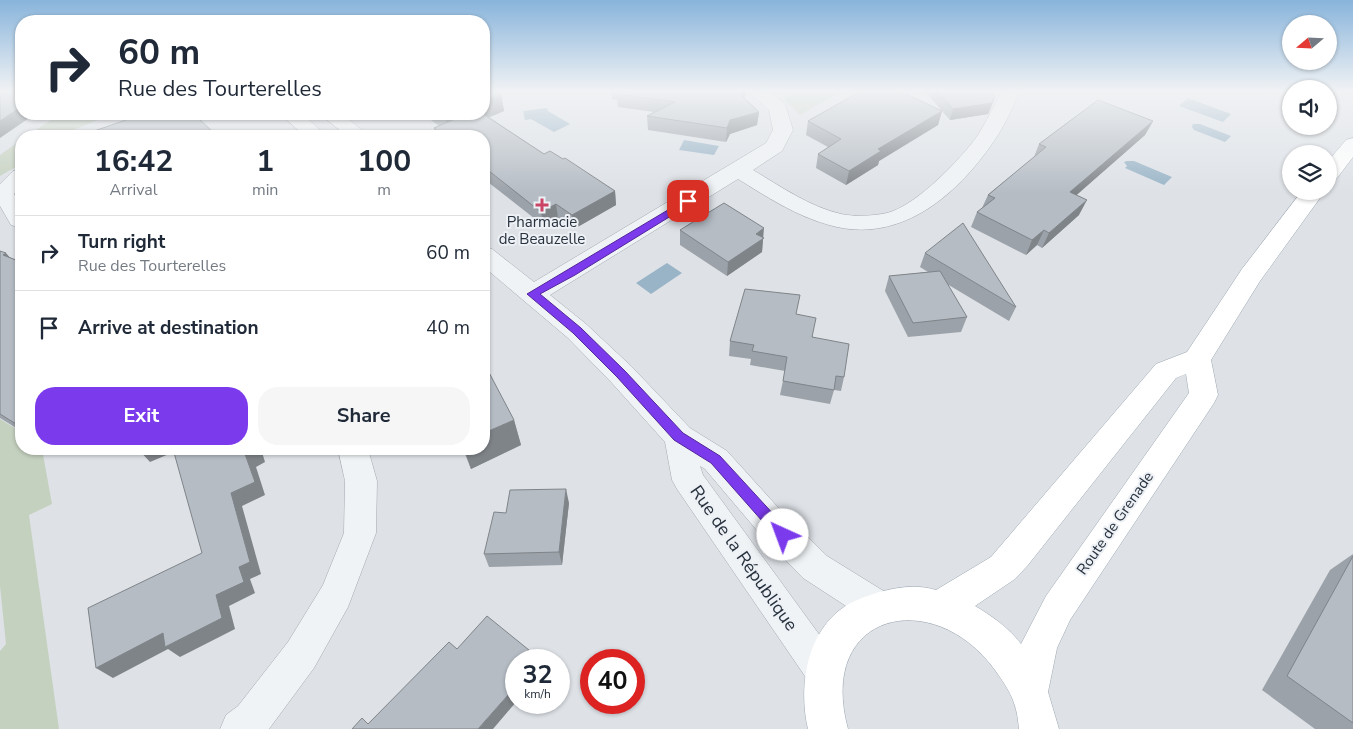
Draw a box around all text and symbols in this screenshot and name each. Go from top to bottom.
north arrow [1282,15,1338,70]
map controls [1282,15,1337,200]
text: 60 m [118,29,200,76]
icon: right [35,35,100,100]
text: Rue des Tourterelles [118,74,322,104]
button: sound [1282,80,1337,135]
text: 16:42 [94,141,173,182]
text: 1 [256,141,274,182]
text: 100 [357,141,411,182]
button: layers [1282,145,1337,200]
text: Arrival [109,179,158,201]
text: min [252,179,278,201]
text: m [377,179,391,201]
pin [667,180,709,222]
icon: arrive [674,187,702,215]
marker: Pharmacie de Beauzelle [536,199,548,211]
place label: Pharmacie de Beauzelle [499,212,585,249]
text: Turn right [78,229,165,255]
icon: right [35,239,63,267]
text: 60 m [426,240,470,266]
text: Rue des Tourterelles [78,255,226,277]
icon: arrive [35,314,63,342]
text: Arrive at destination [78,315,259,341]
text: 40 m [426,315,470,341]
button: Exit [35,387,248,445]
button: Share [258,387,470,445]
street label: Route de Grenade [1072,467,1158,579]
street label: Rue de la République [685,480,803,636]
position arrow [756,508,808,560]
speed limit sign: 40 [580,649,645,714]
text: 32 [522,658,553,692]
text: km/h [524,686,551,702]

